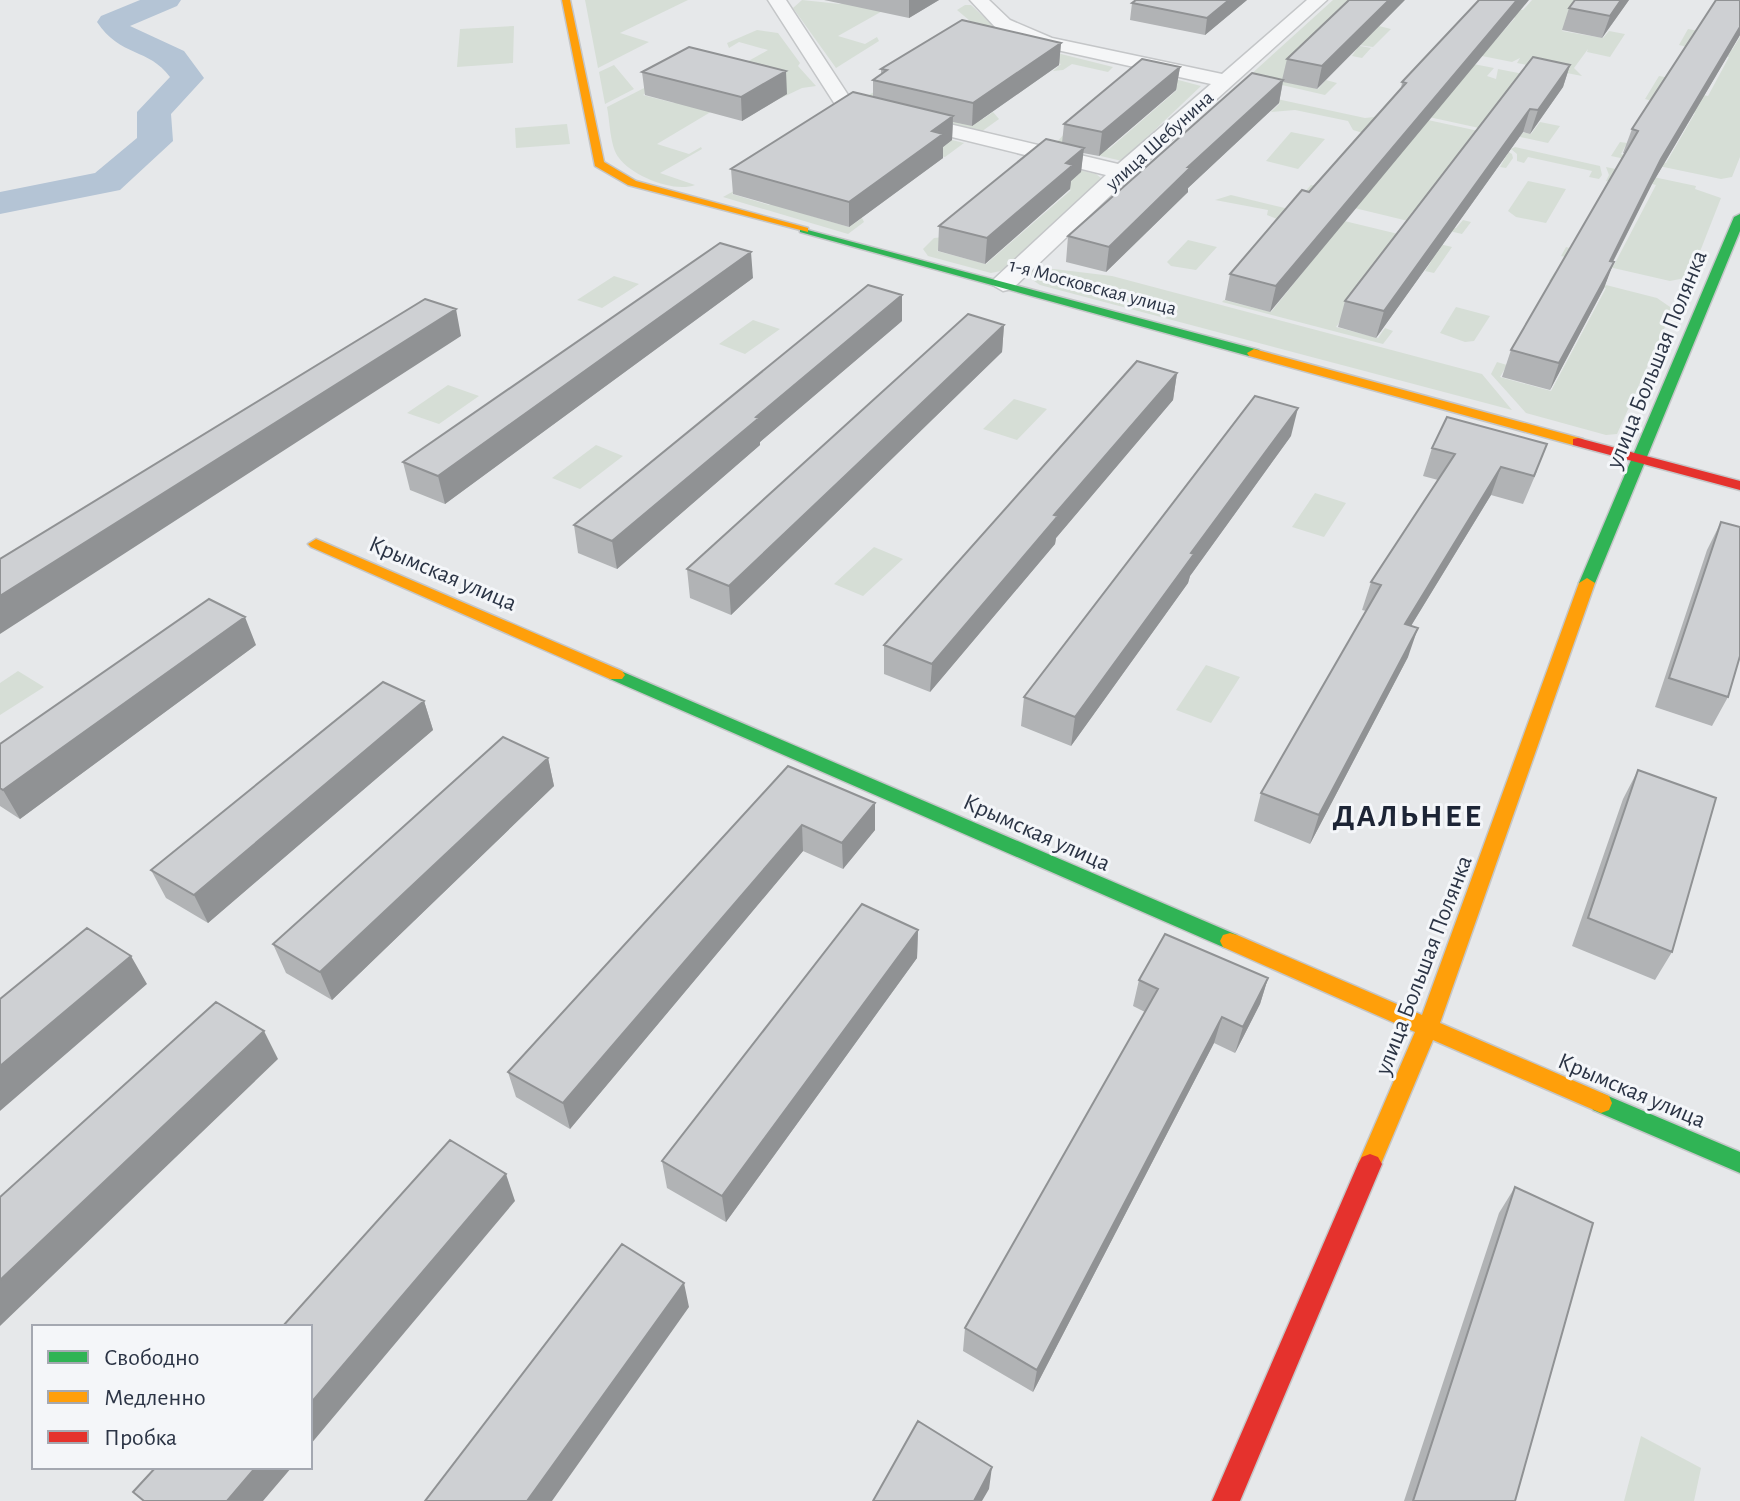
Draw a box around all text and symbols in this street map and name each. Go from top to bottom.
street label: улица Шебунина [1101,87,1217,195]
street label: улица Большая Полянка [1602,247,1712,473]
street label: 1-я Московская улица [1007,255,1179,319]
street label: Крымская улица [365,532,520,616]
street label: Крымская улица [960,790,1114,876]
district label: ДАЛЬНЕЕ [1332,800,1484,832]
street label: улица Большая Полянка [1371,852,1477,1079]
street label: Крымская улица [1554,1049,1709,1133]
legend [32,1325,312,1469]
text: Свободно [104,1346,199,1370]
text: Медленно [104,1386,206,1410]
text: Пробка [104,1426,177,1450]

